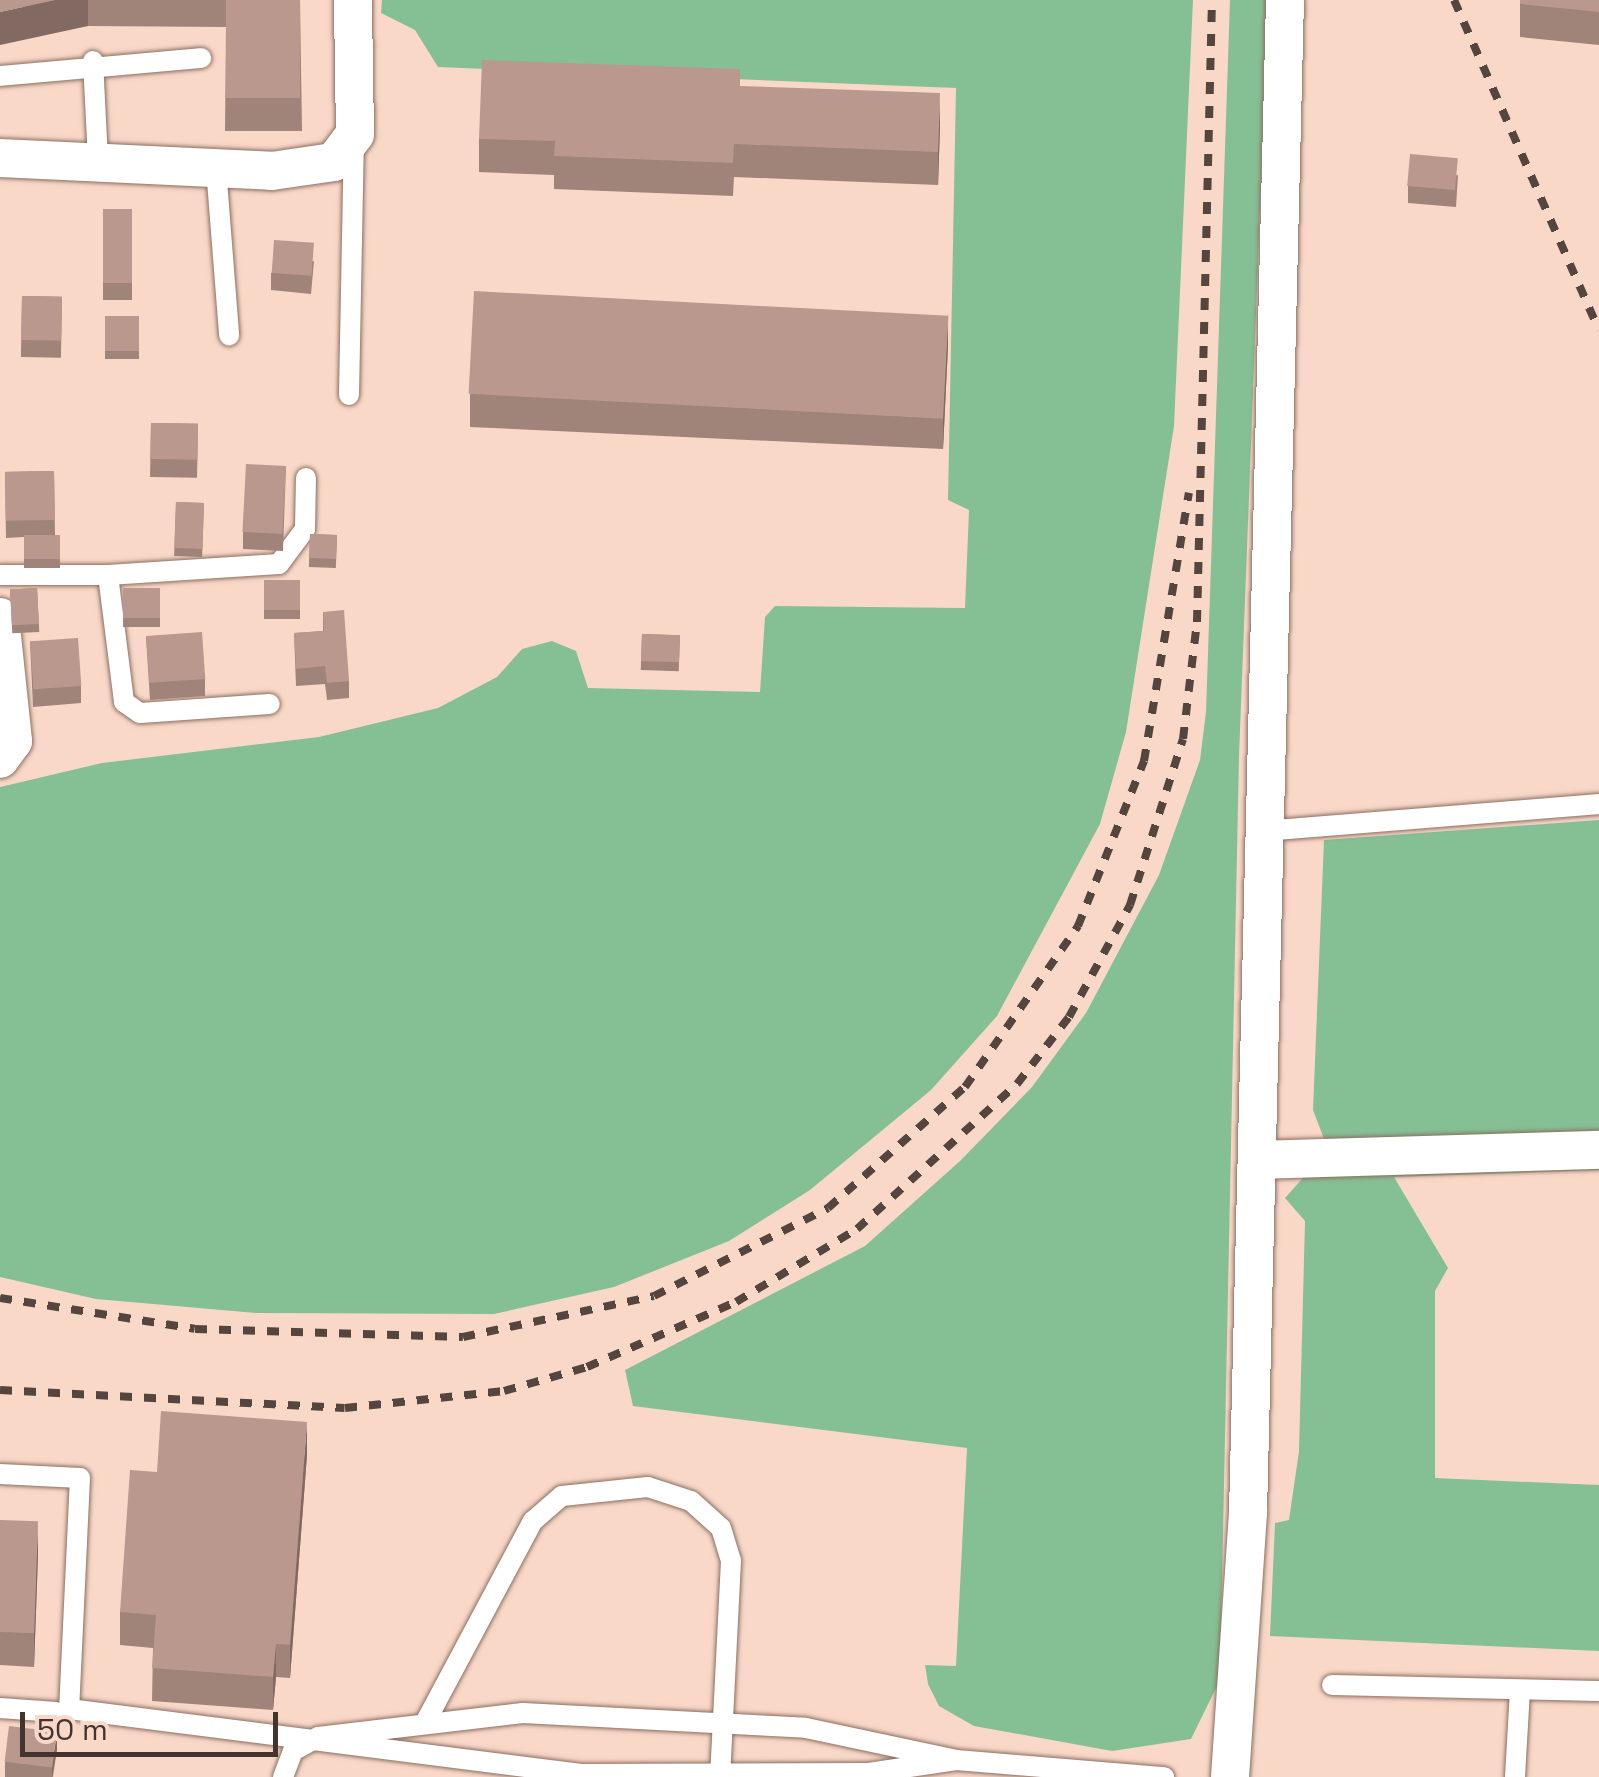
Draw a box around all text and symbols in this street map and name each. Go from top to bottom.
scale bar [25,1692,282,1754]
text: 50 m [37,1710,108,1749]

